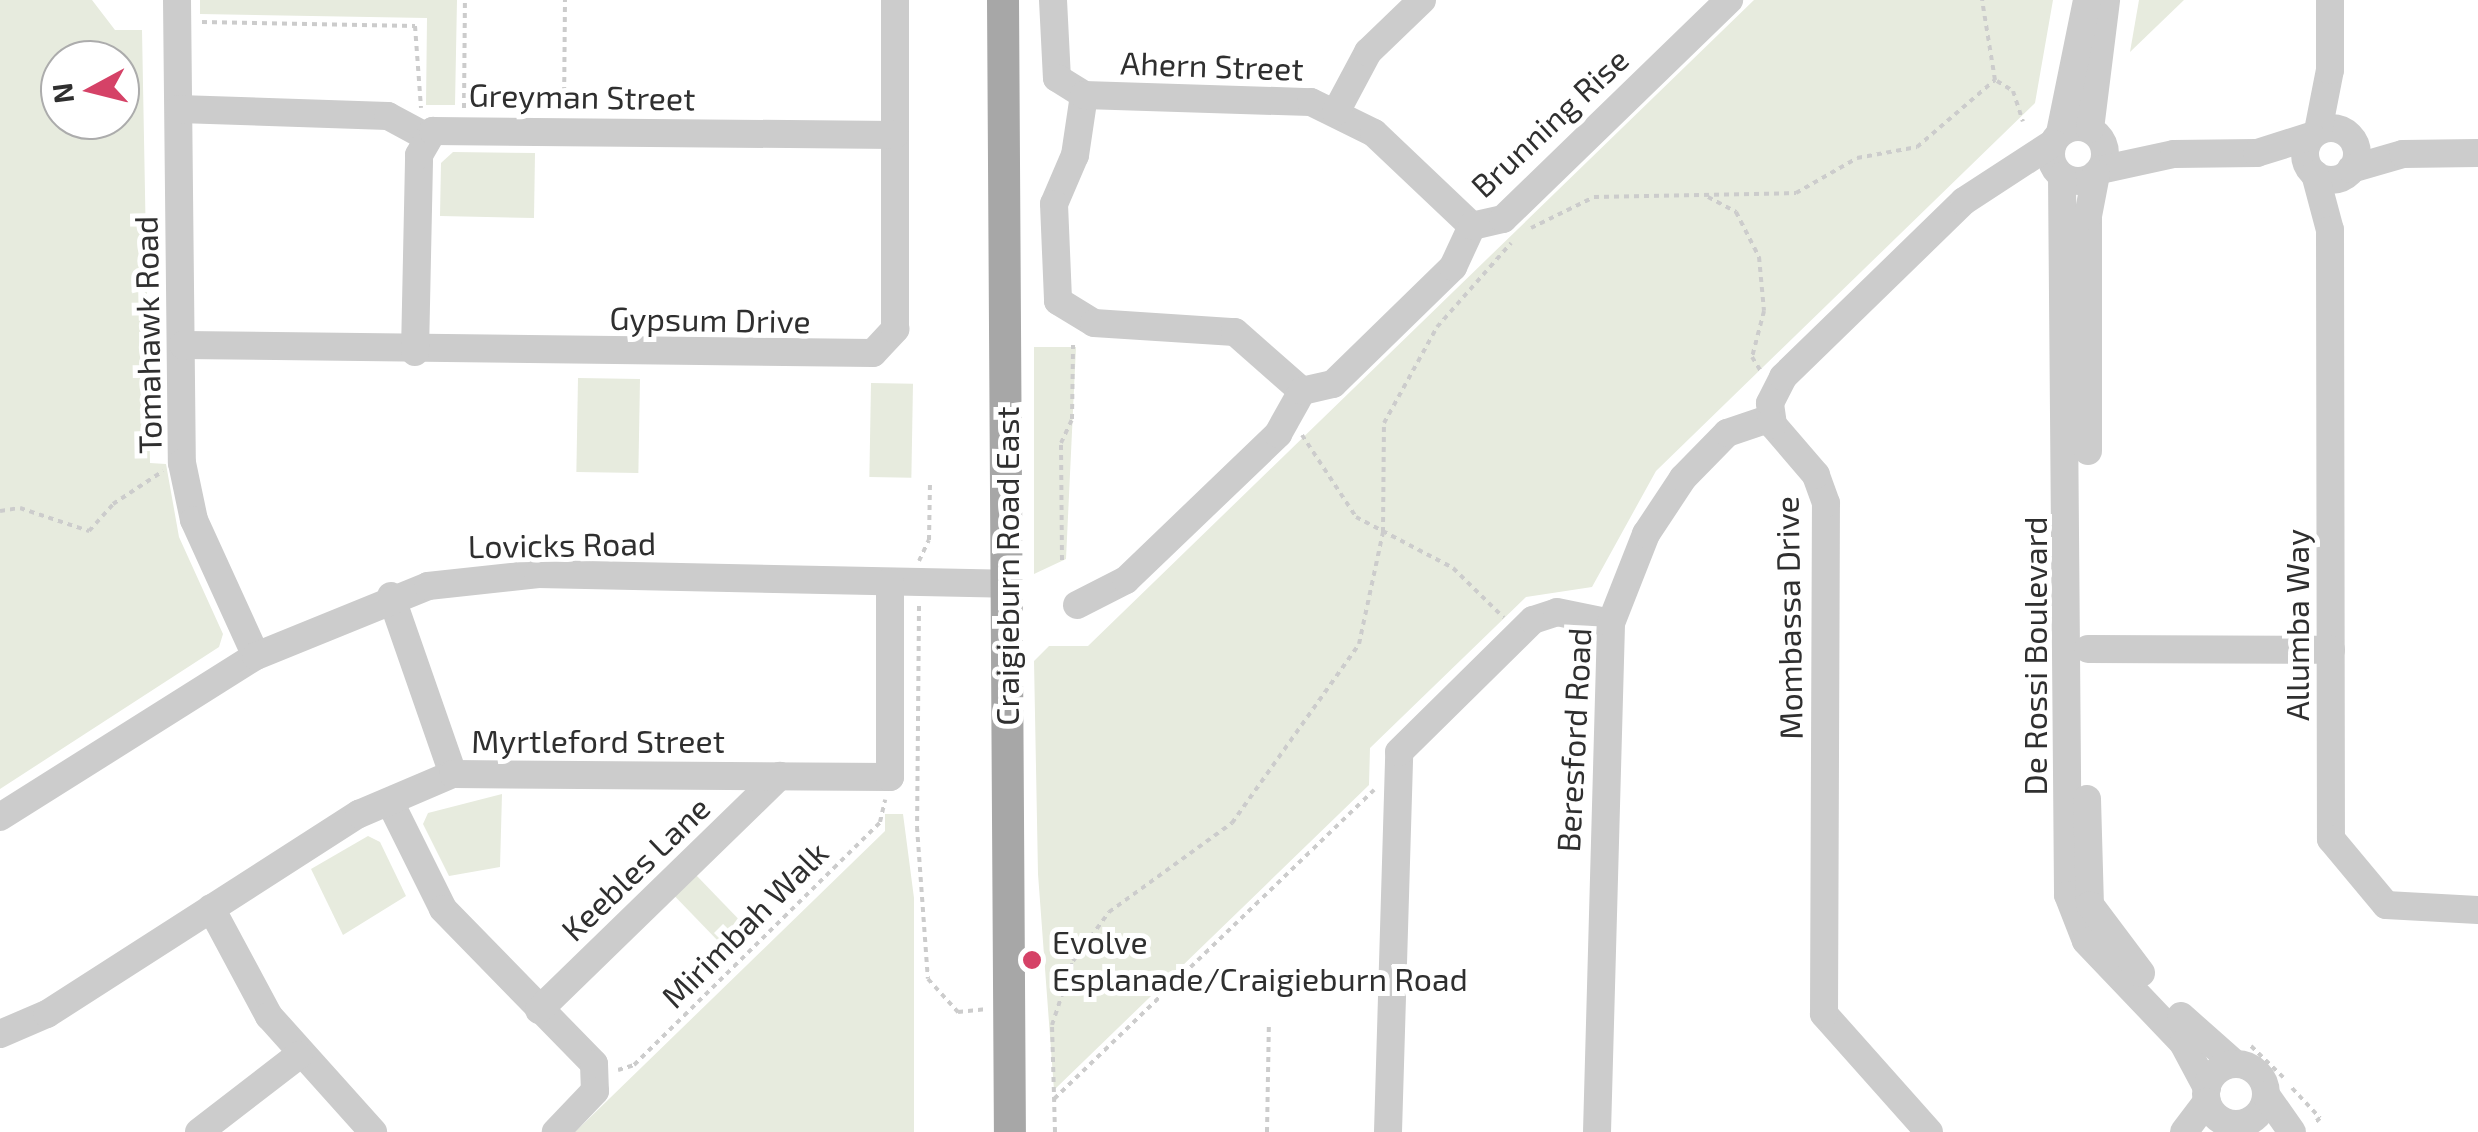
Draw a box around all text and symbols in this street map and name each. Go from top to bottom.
street label: Brunning Rise [1462,39,1636,205]
north arrow [40,40,140,140]
street label: Ahern Street [1120,43,1304,87]
street label: Greyman Street [468,75,696,117]
text: N [44,81,80,106]
street label: Tomahawk Road [126,215,168,455]
street label: Gypsum Drive [609,298,811,340]
street label: Craigieburn Road East [987,406,1025,726]
street label: Mombassa Drive [1767,496,1809,740]
street label: De Rossi Boulevard [2015,516,2053,796]
street label: Lovicks Road [468,523,656,565]
street label: Allumba Way [2277,529,2315,721]
street label: Beresford Road [1548,627,1598,853]
street label: Myrtleford Street [471,721,725,759]
street label: Keebles Lane [553,788,717,948]
street label: Mirimbah Walk [653,833,835,1015]
place label: Evolve Esplanade/Craigieburn Road [1052,923,1468,998]
marker: Evolve Esplanade/Craigieburn Road [1021,949,1043,971]

